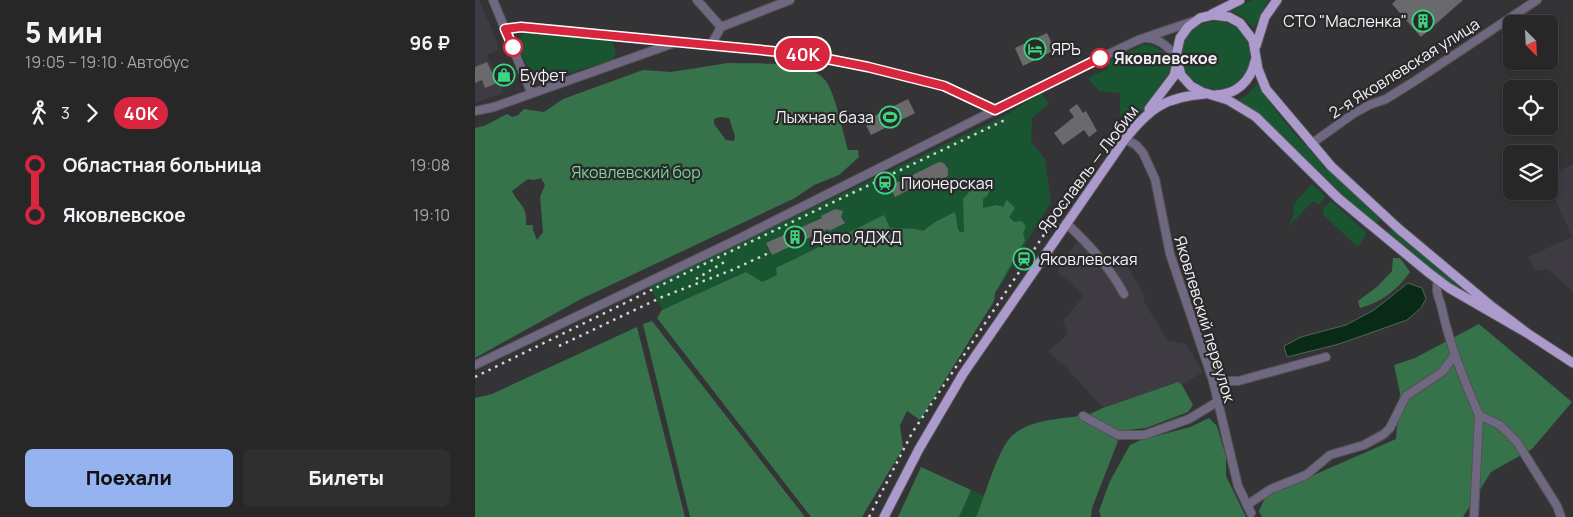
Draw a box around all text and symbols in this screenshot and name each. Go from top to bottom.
building icon: СТО "Масленка" [1411,9,1435,33]
place label: СТО "Масленка" [1283,10,1407,32]
text: 5 мин [25,13,103,51]
street label: 2-я Яковлевская улица [1324,13,1484,123]
north arrow [1503,15,1557,70]
map controls [1503,15,1558,200]
text: 96 ₽ [410,30,450,56]
unlabelled marker [503,37,523,57]
hotel icon: ЯРЪ [1023,37,1047,61]
line badge: 40К [774,38,832,70]
place label: ЯРЪ [1051,38,1081,60]
text: 40К [786,42,820,66]
place label: Яковлевское [1114,47,1218,69]
marker: Яковлевское [1090,48,1110,68]
text: 19:05 – 19:10 · Автобус [25,51,189,73]
shop icon: Буфет [492,63,516,87]
place label: Буфет [520,64,567,86]
button: locate [1503,80,1558,135]
icon: walk [25,99,53,127]
icon: forward [78,99,106,127]
text: 40К [124,101,158,125]
street label: Ярославль — Любим [1033,101,1143,237]
text: 3 [61,102,70,124]
sports icon: Лыжная база [878,105,902,129]
place label: Лыжная база [775,106,874,128]
button: layers [1503,145,1558,200]
text: Областная больница [63,152,262,178]
text: 19:08 [410,154,450,176]
park label: Яковлевский бор [571,161,701,183]
station icon: Пионерская [873,171,897,195]
place label: Пионерская [901,172,993,194]
text: Яковлевское [63,202,186,228]
text: 19:10 [413,204,450,226]
building icon: Депо ЯДЖД [783,225,807,249]
place label: Депо ЯДЖД [811,226,902,248]
street label: Яковлевский переулок [1169,233,1241,406]
station icon: Яковлевская [1012,247,1036,271]
place label: Яковлевская [1040,248,1138,270]
button: Поехали [25,449,233,507]
button: Билеты [243,449,450,507]

